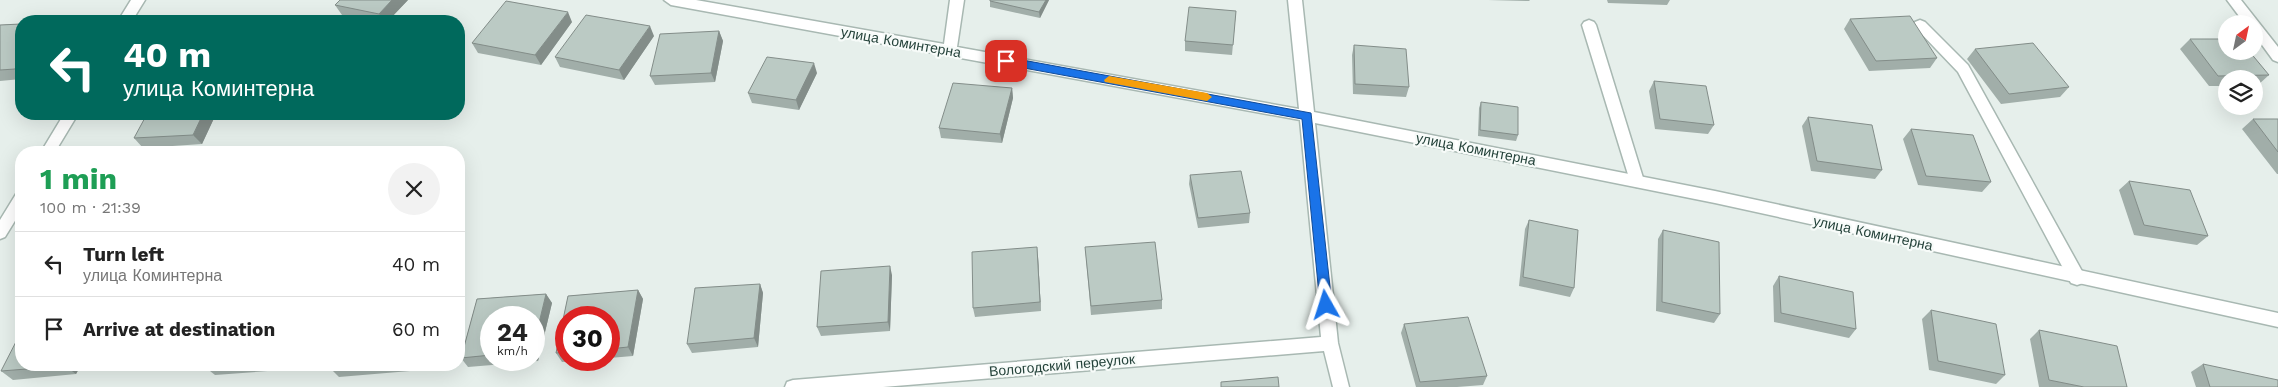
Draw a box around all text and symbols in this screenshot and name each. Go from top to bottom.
north arrow [2218,15,2262,60]
map controls [2218,15,2263,115]
street label: улица Коминтерна [840,24,963,60]
text: 40 m [123,34,211,76]
icon: left [40,35,105,100]
pin [985,40,1027,82]
icon: arrive [992,47,1020,75]
button: layers [2218,70,2263,115]
text: улица Коминтерна [123,76,314,101]
street label: улица Коминтерна [1415,130,1537,169]
text: 1 min [40,161,117,196]
button: close [388,163,440,215]
text: 100 m · 21:39 [40,198,141,217]
street label: улица Коминтерна [1812,213,1934,254]
text: Turn left [83,243,164,266]
icon: left [40,250,68,278]
text: 40 m [392,253,440,276]
text: улица Коминтерна [83,266,222,285]
position arrow [1299,278,1351,330]
speed limit sign: 30 [555,306,620,371]
icon: arrive [40,315,68,343]
text: Arrive at destination [83,318,275,341]
text: 60 m [392,318,440,341]
text: 24 [497,318,528,347]
text: km/h [497,344,528,358]
street label: Вологодский переулок [988,351,1137,379]

